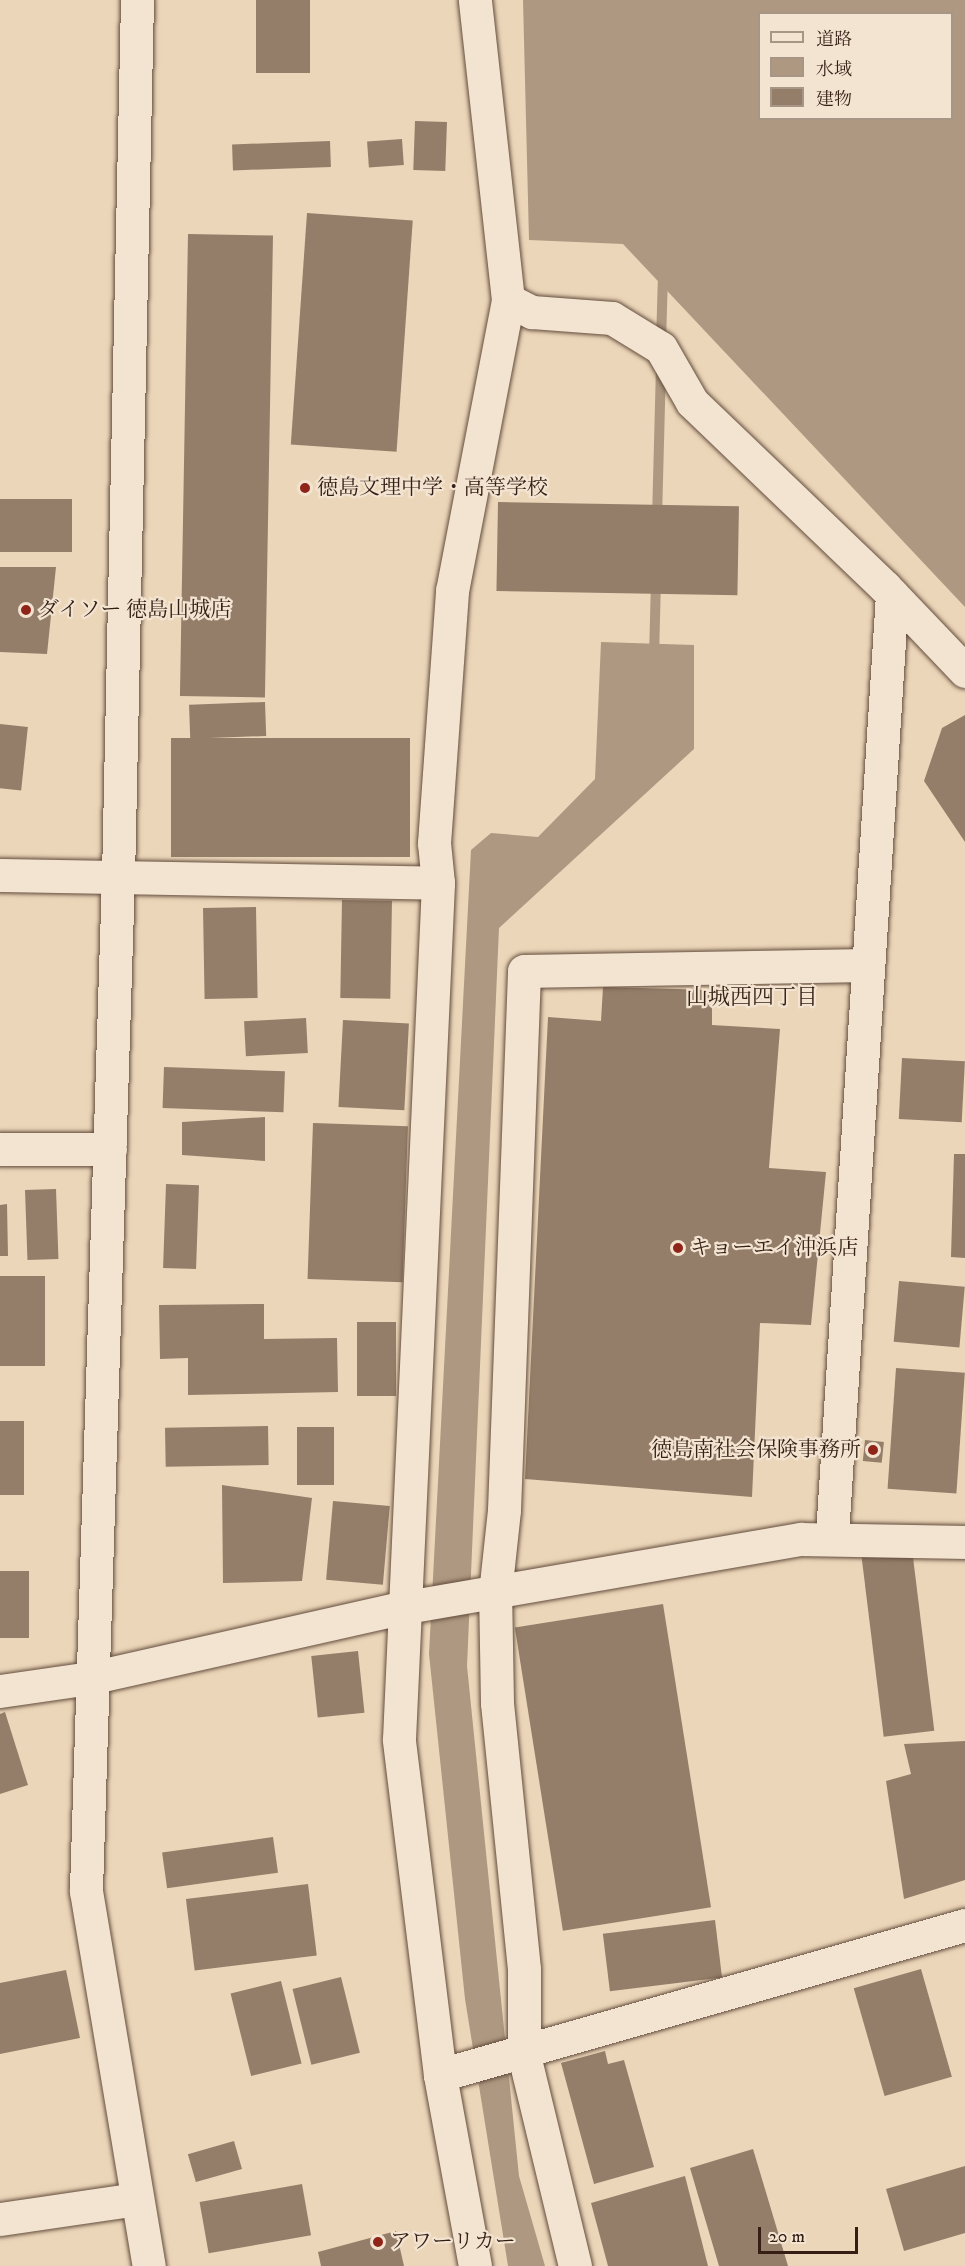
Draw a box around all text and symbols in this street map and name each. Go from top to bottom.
legend [758,12,953,120]
text: 道路 [816,29,852,51]
text: 水域 [816,59,852,81]
text: 建物 [816,89,852,111]
place label: 徳島文理中学・高等学校 [317,475,548,501]
marker: 徳島文理中学・高等学校 [298,481,312,495]
place label: ダイソー 徳島山城店 [38,597,232,623]
marker: ダイソー 徳島山城店 [19,603,33,617]
district label: 山城西四丁目 [686,985,818,1011]
place label: キョーエイ沖浜店 [690,1235,858,1261]
marker: キョーエイ沖浜店 [671,1241,685,1255]
place label: 徳島南社会保険事務所 [651,1437,861,1463]
marker: 徳島南社会保険事務所 [866,1443,880,1457]
scale bar [761,2215,862,2253]
text: 20 m [769,2226,805,2248]
place label: アワーリカー [390,2229,516,2255]
marker: アワーリカー [371,2235,385,2249]

